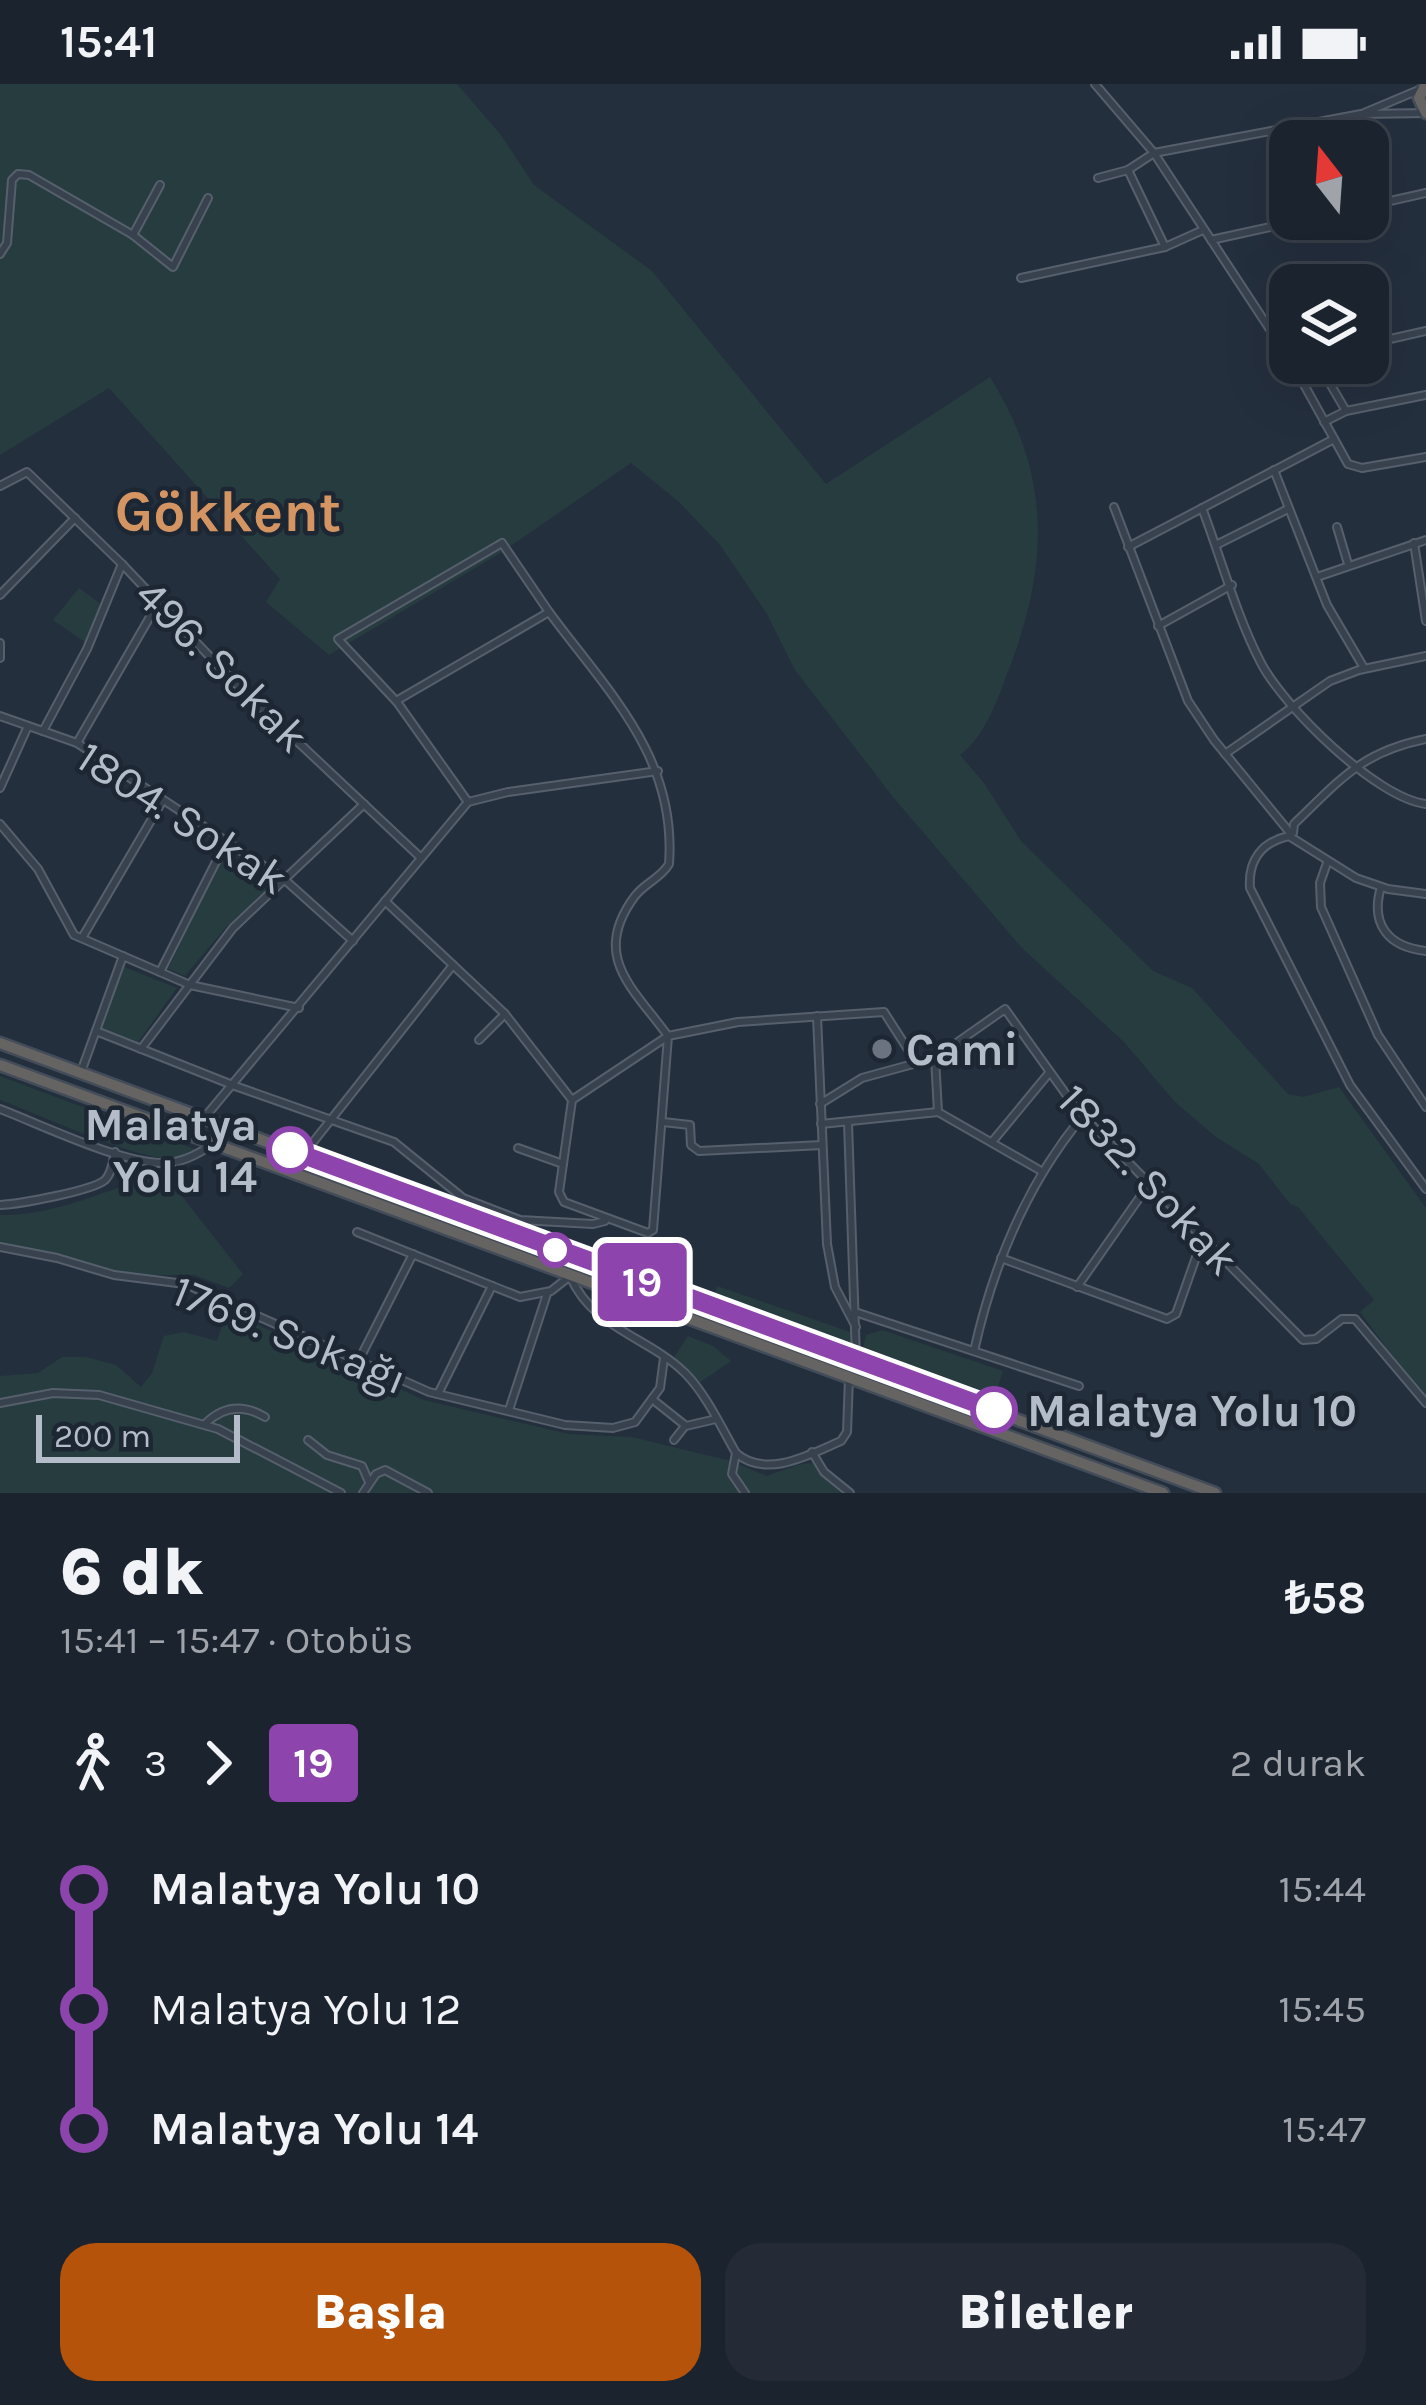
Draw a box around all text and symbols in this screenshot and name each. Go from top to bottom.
text: 15:41 [60,16,157,68]
north arrow [1269,120,1389,240]
map controls [1269,120,1389,384]
button: layers [1269,264,1389,384]
district label: Gökkent [115,479,341,545]
street label: 496. Sokak [125,568,320,763]
street label: 1804. Sokak [67,731,297,905]
place label: Cami [906,1024,1018,1076]
marker: Cami [869,1036,895,1062]
street label: 1832. Sokak [1047,1074,1250,1286]
place label: Malatya Yolu 14 [85,1099,257,1203]
marker: Malatya Yolu 14 [268,1128,312,1172]
unlabelled marker [539,1234,571,1266]
line badge: 19 [588,1243,696,1321]
text: 19 [622,1257,662,1307]
street label: 1769. Sokağı [165,1264,414,1406]
place label: Malatya Yolu 10 [1027,1385,1357,1438]
marker: Malatya Yolu 10 [972,1388,1016,1432]
scale bar [36,1409,240,1462]
text: 200 m [54,1417,151,1455]
text: 6 dk [60,1533,203,1611]
text: ₺58 [1285,1572,1366,1624]
text: 15:41 – 15:47 · Otobüs [60,1617,413,1663]
icon: walk [60,1730,126,1796]
icon: forward [185,1730,251,1796]
text: 19 [293,1738,334,1788]
text: 3 [144,1740,167,1786]
text: 2 durak [1230,1740,1366,1786]
text: Malatya Yolu 10 [150,1863,480,1915]
text: 15:44 [1279,1866,1366,1912]
text: Malatya Yolu 12 [150,1983,461,2035]
text: 15:45 [1278,1986,1366,2032]
text: Malatya Yolu 14 [150,2103,478,2155]
text: 15:47 [1282,2106,1366,2152]
button: Başla [60,2243,701,2381]
button: Biletler [725,2243,1366,2381]

